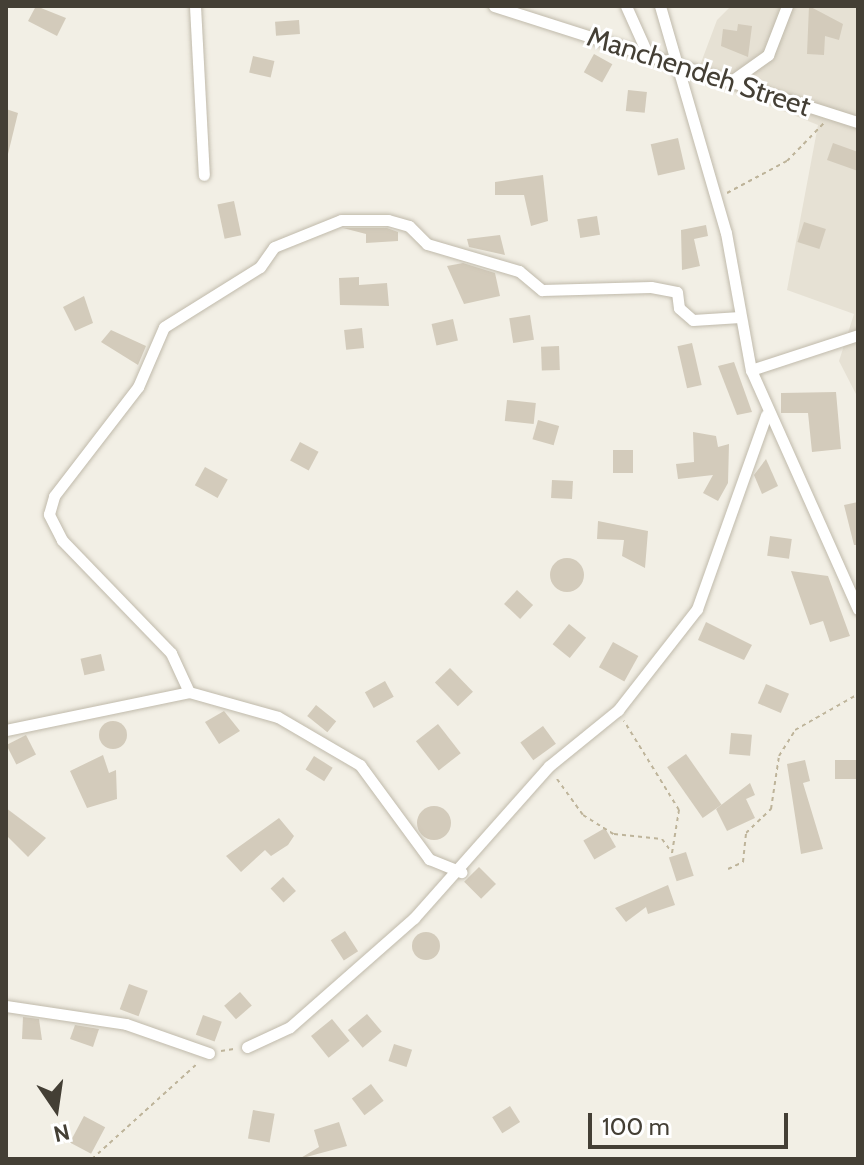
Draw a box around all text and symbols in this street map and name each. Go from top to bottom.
street label: Manchendeh Street [583,19,815,123]
north arrow [16,1069,96,1149]
scale bar [592,1097,792,1147]
text: 100 m [602,1112,670,1141]
text: N [51,1118,72,1148]

